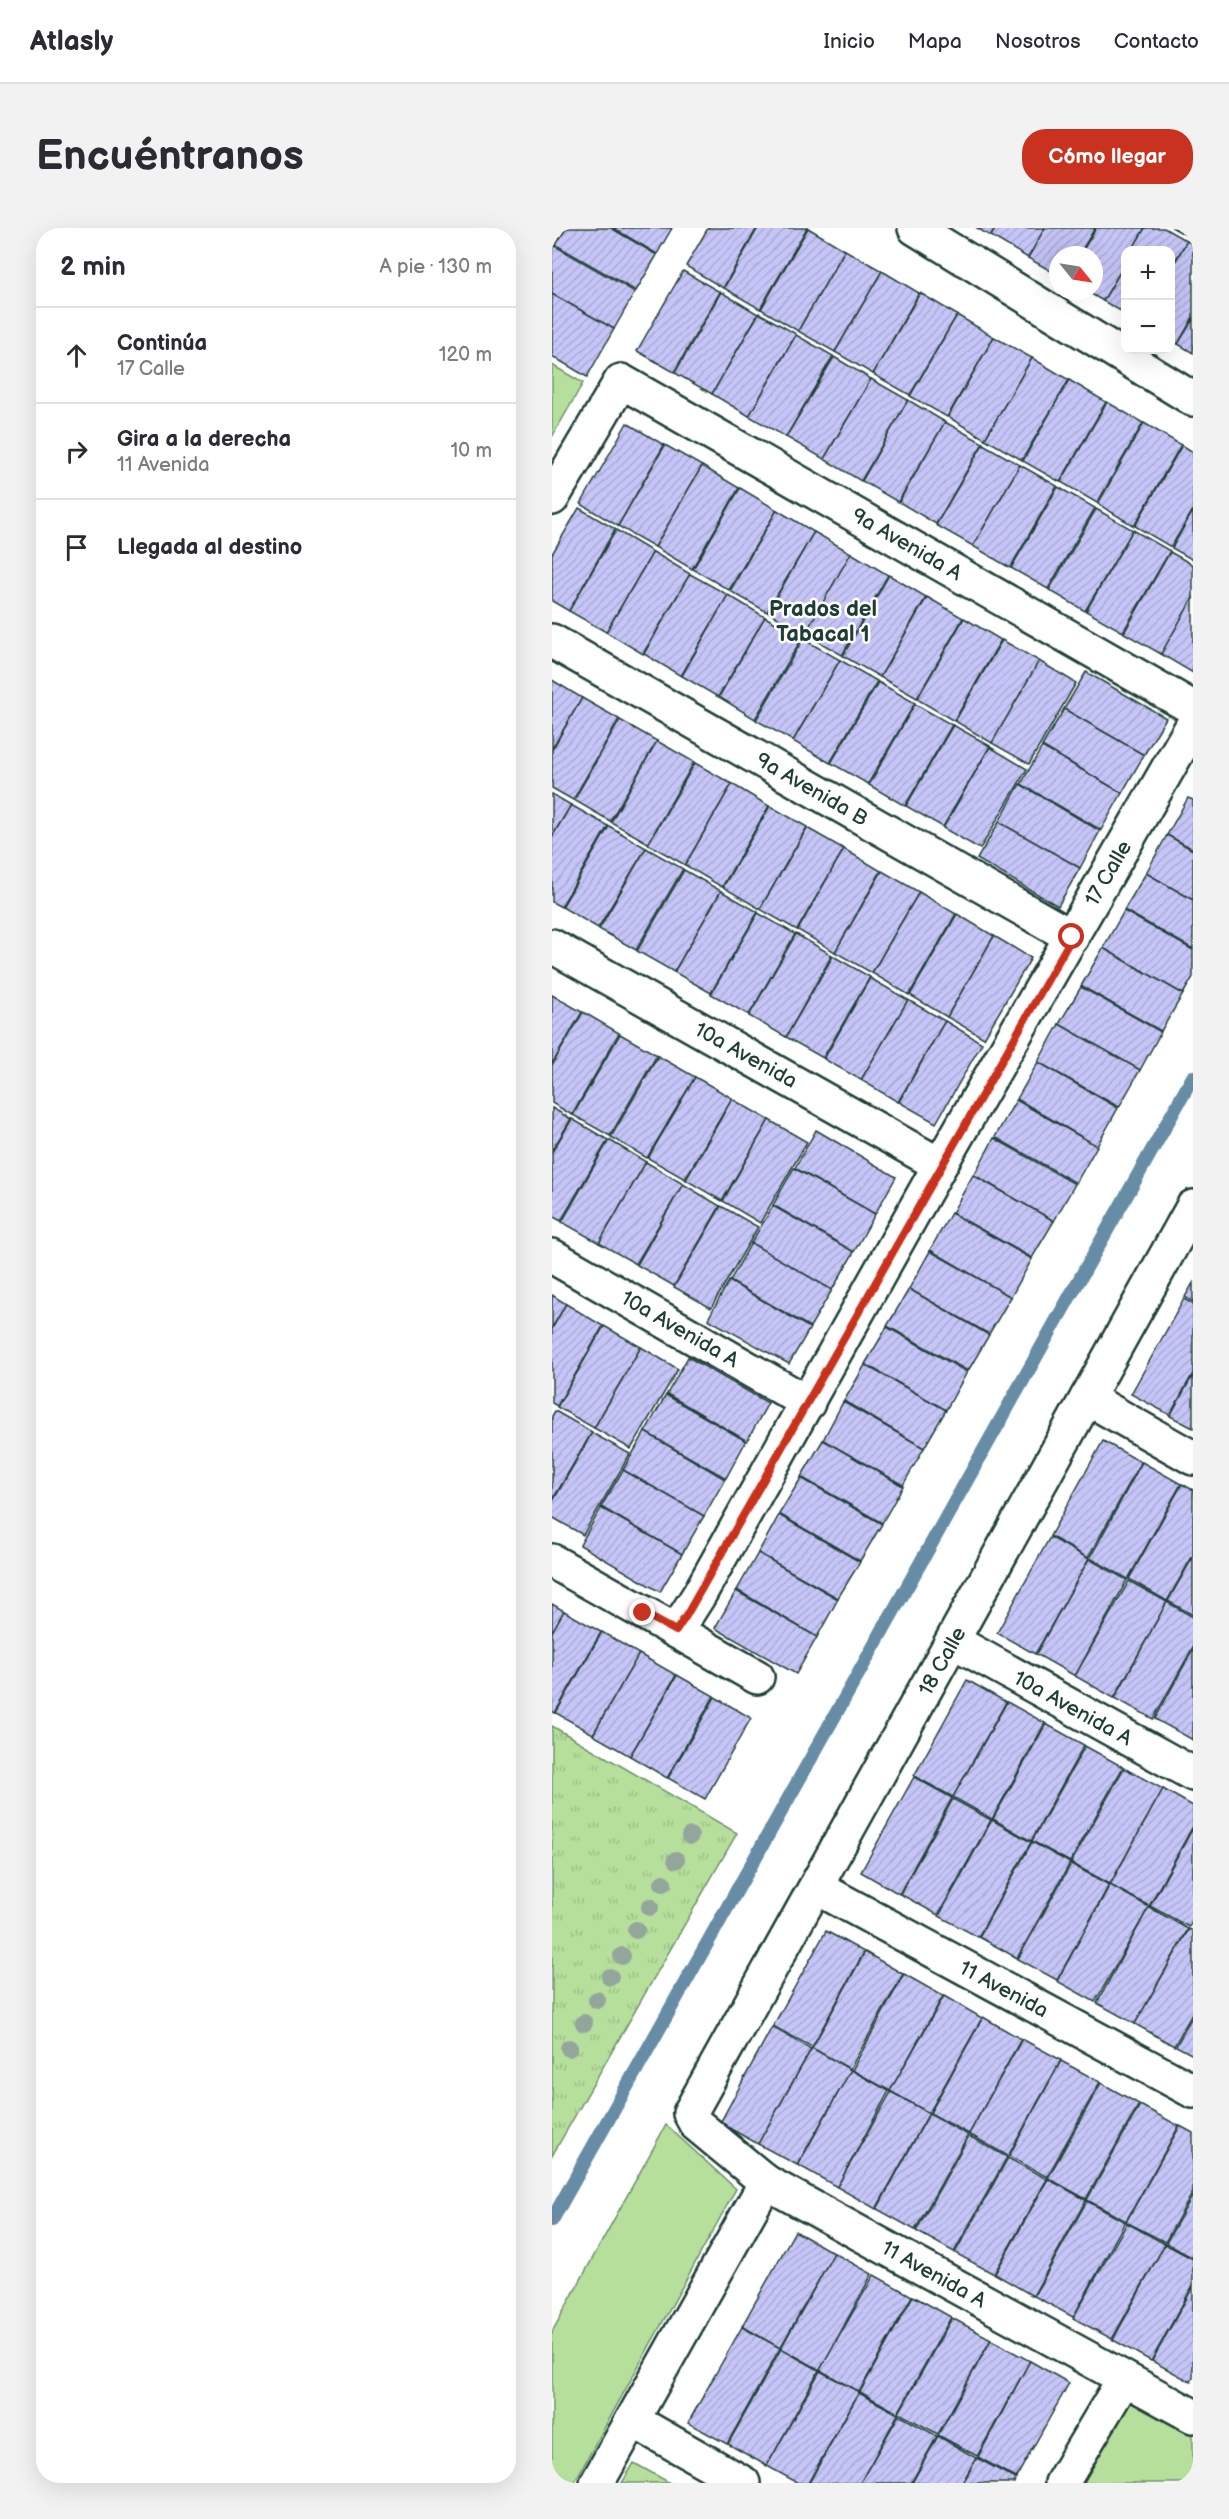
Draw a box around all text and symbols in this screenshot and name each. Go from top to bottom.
text: Atlasly [30,25,113,58]
text: Inicio [824,29,875,54]
text: Mapa [908,29,962,54]
text: Nosotros [995,29,1081,54]
text: Contacto [1114,29,1199,54]
button: Cómo llegar [1022,129,1193,184]
text: Encuéntranos [36,131,304,182]
north arrow [1049,246,1103,300]
map controls [1121,246,1175,354]
button: + [1121,246,1175,300]
text: 2 min [60,252,126,283]
text: A pie · 130 m [379,255,492,279]
button: − [1121,300,1175,354]
text: Continúa [117,330,207,357]
icon: ahead [60,339,93,372]
text: 120 m [439,343,492,367]
text: 17 Calle [117,357,185,381]
text: Gira a la derecha [117,426,291,453]
icon: right [60,435,93,468]
text: 10 m [451,439,492,463]
text: 11 Avenida [117,453,210,477]
street label: 9a Avenida A [847,503,967,586]
icon: arrive [60,531,93,564]
text: Llegada al destino [117,534,302,561]
district label: Prados del Tabacal 1 [769,596,877,648]
street label: 9a Avenida B [751,747,872,832]
street label: 17 Calle [1080,836,1137,910]
route start [1058,923,1084,949]
street label: 10a Avenida [690,1017,801,1094]
street label: 10a Avenida A [616,1286,743,1373]
route end [629,1599,655,1625]
street label: 18 Calle [913,1623,971,1700]
street label: 10a Avenida A [1009,1666,1137,1751]
street label: 11 Avenida [955,1956,1053,2023]
street label: 11 Avenida A [877,2235,991,2313]

